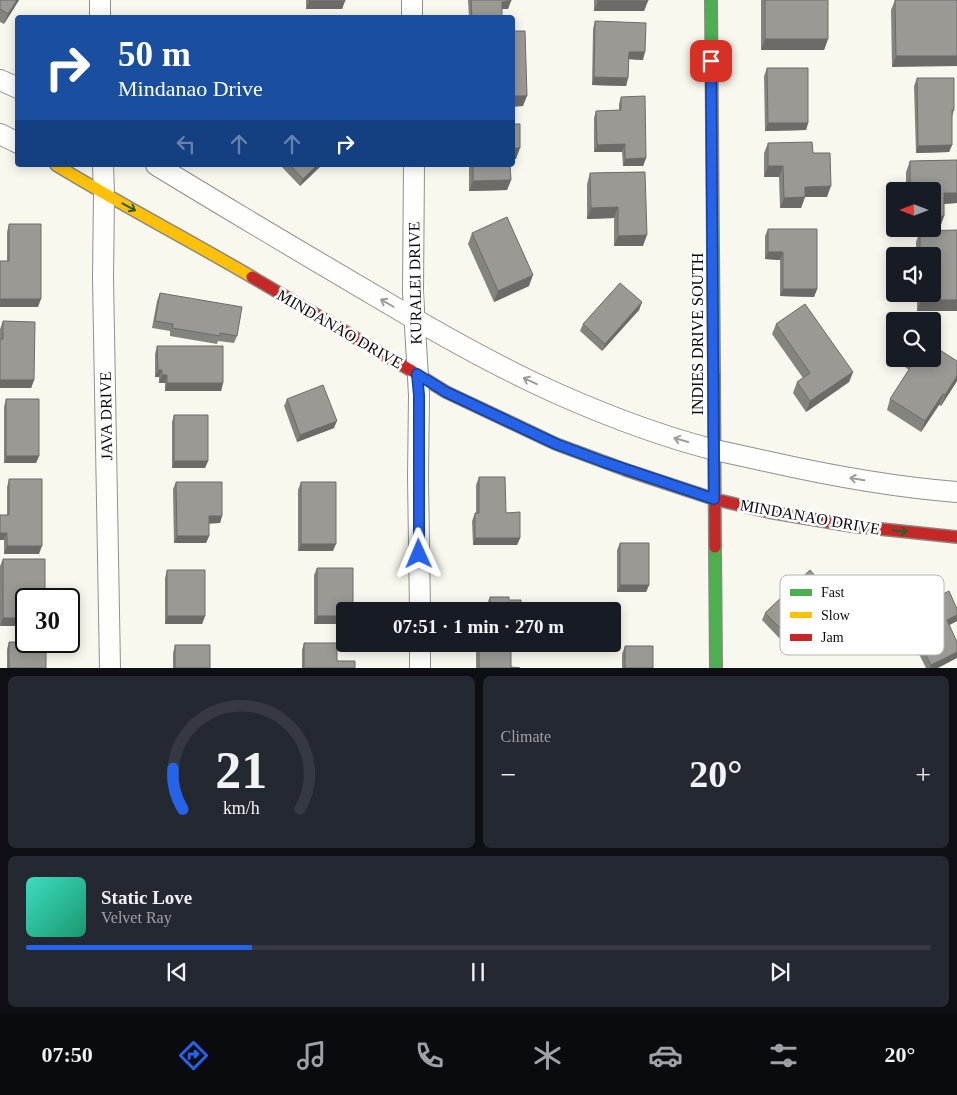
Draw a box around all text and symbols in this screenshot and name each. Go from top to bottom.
icon: right [35,35,100,100]
text: 50 m [118,35,191,74]
pin [690,40,732,82]
icon: arrive [697,47,725,75]
text: Mindanao Drive [118,76,263,101]
icon: left [172,130,200,158]
icon: ahead [225,130,253,158]
icon: ahead [278,130,306,158]
icon: right [331,130,359,158]
north arrow [886,182,941,238]
map controls [886,182,941,367]
one-way arrow [121,202,136,212]
street label: KURALEI DRIVE [405,221,425,345]
button: sound [886,247,941,302]
street label: INDIES DRIVE SOUTH [689,252,706,415]
street label: MINDANAO DRIVE [274,286,406,372]
one-way arrow [381,298,395,308]
button: search [886,312,941,367]
street label: JAVA DRIVE [97,371,115,461]
one-way arrow [523,376,538,385]
one-way arrow [673,434,689,444]
one-way arrow [849,474,865,484]
street label: MINDANAO DRIVE [739,496,881,538]
one-way arrow [891,526,907,536]
position arrow [392,527,444,579]
legend [780,575,944,655]
text: Fast [821,585,844,600]
speed limit sign: 30 [15,588,80,653]
text: Slow [821,608,851,623]
text: 07:51 · 1 min · 270 m [393,616,564,637]
text: Jam [821,630,844,645]
text: Climate [501,728,551,745]
text: 21 [215,742,267,799]
text: 20° [689,753,742,795]
text: − [501,759,516,790]
text: + [915,759,931,790]
text: km/h [223,798,260,818]
text: Static Love [101,887,192,908]
text: Velvet Ray [101,909,172,926]
icon: previous [163,958,191,986]
icon: pause [464,958,492,986]
icon: next [766,958,794,986]
icon: directions [176,1038,211,1073]
icon: music [294,1038,329,1073]
icon: phone [412,1038,447,1073]
icon: climate [530,1038,565,1073]
icon: car [648,1038,683,1073]
icon: filters [766,1038,801,1073]
text: 07:50 [42,1042,93,1067]
text: 20° [885,1042,915,1067]

